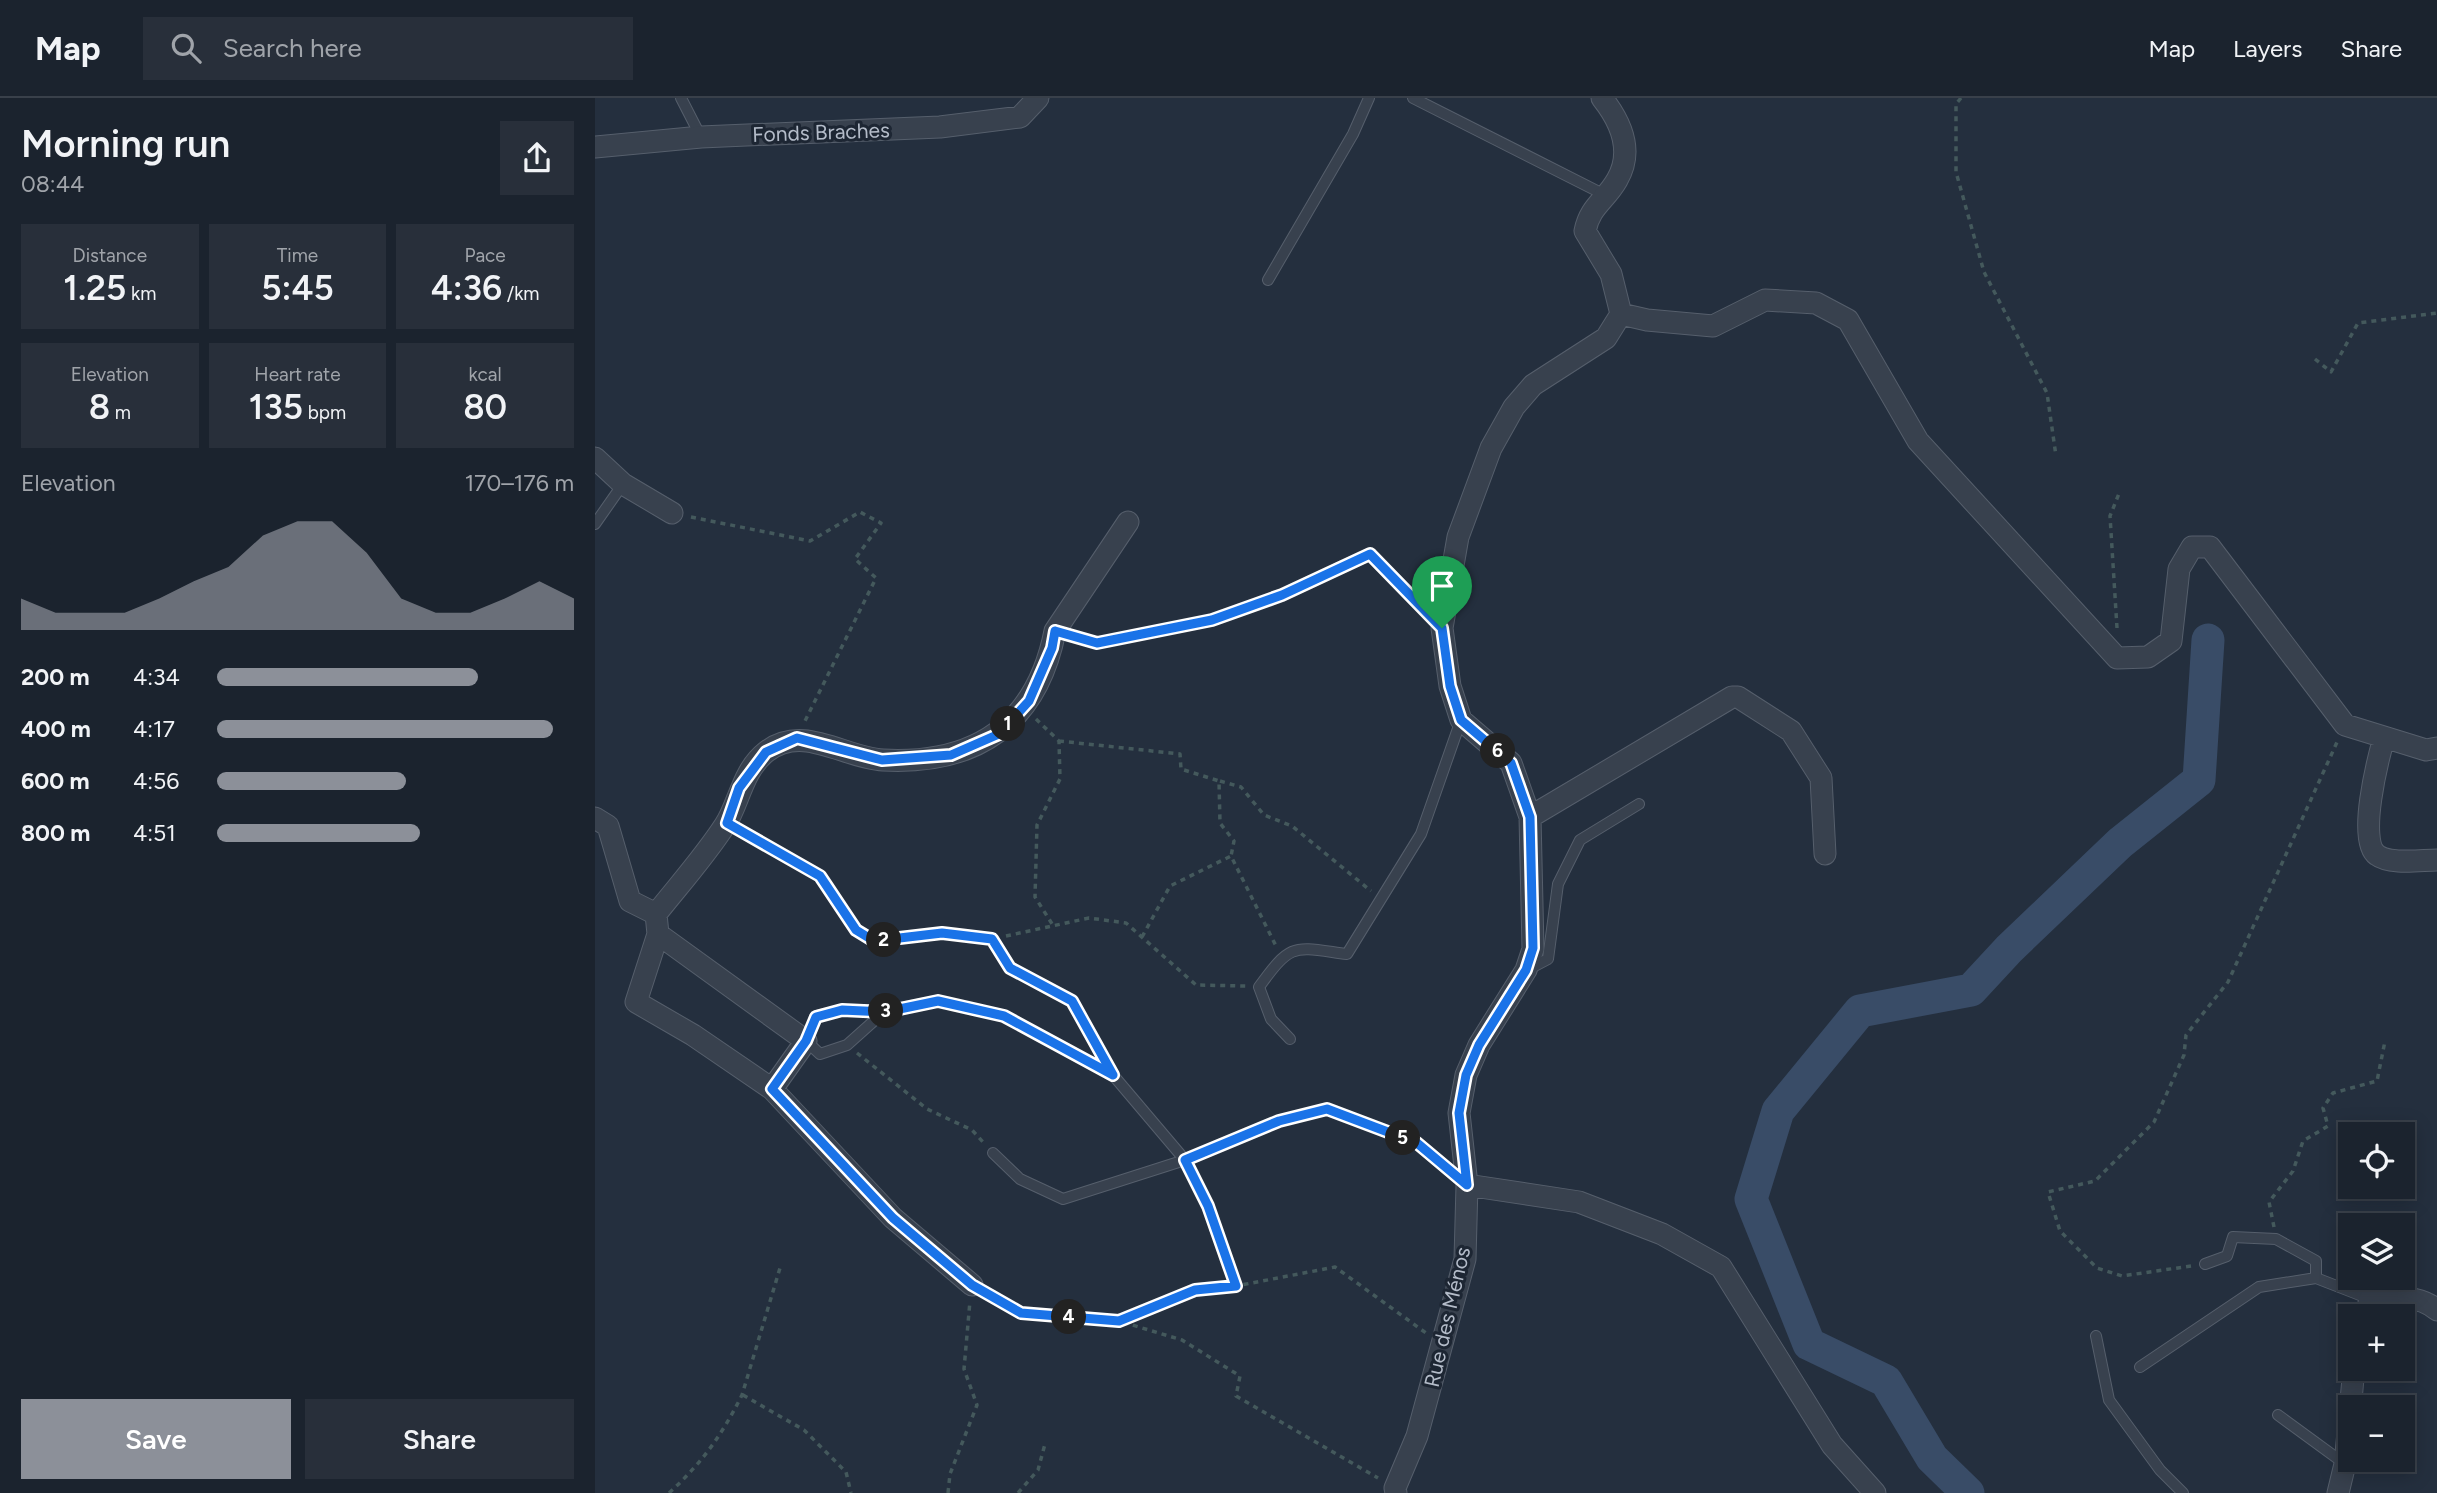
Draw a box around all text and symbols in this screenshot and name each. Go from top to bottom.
search box [143,17,633,80]
text: Map [35,29,101,68]
icon: search [167,29,205,67]
text: Search here [223,32,362,64]
text: Map [2148,34,2195,63]
text: Layers [2233,34,2302,63]
text: Share [2340,34,2402,63]
street label: Fonds Braches [752,117,890,147]
text: Morning run [21,121,230,167]
button: share [500,121,574,195]
text: 08:44 [21,170,84,198]
text: Distance [73,244,147,267]
text: Time [277,244,318,267]
text: Pace [465,244,506,267]
text: 1.25 [63,267,126,309]
text: 5:45 [261,267,334,309]
text: 4:36 [431,267,502,309]
text: km [126,282,156,305]
text: /km [502,282,540,305]
text: Elevation [71,363,149,386]
text: Heart rate [254,363,341,386]
text: kcal [469,363,502,386]
text: 8 [89,386,110,428]
text: 135 [249,386,303,428]
text: 80 [463,386,507,428]
text: m [110,401,131,424]
text: bpm [303,401,346,424]
text: Elevation [21,469,116,497]
text: 170–176 m [465,469,574,497]
pin [1412,556,1472,628]
icon: arrive [1423,567,1461,605]
text: 200 m [21,663,90,691]
text: 4:34 [133,663,180,691]
pin: 1 [991,706,1025,742]
text: 1 [1003,712,1012,735]
text: 400 m [21,715,91,743]
text: 4:17 [133,715,175,743]
pin: 6 [1481,734,1515,768]
text: 6 [1492,739,1503,762]
text: 600 m [21,767,90,795]
text: 4:56 [133,767,179,795]
text: 800 m [21,819,90,847]
text: 4:51 [133,819,176,847]
pin: 2 [867,922,901,958]
text: 2 [878,928,889,951]
pin: 3 [869,993,903,1028]
text: 3 [880,999,891,1022]
pin: 5 [1385,1121,1421,1156]
map controls [2338,1122,2415,1472]
button: locate [2338,1122,2415,1199]
text: 5 [1397,1126,1408,1149]
button: layers [2338,1213,2415,1290]
street label: Rue des Ménos [1419,1244,1475,1390]
pin: 4 [1051,1300,1086,1334]
button: + [2338,1304,2415,1381]
text: 4 [1062,1305,1075,1328]
button: − [2338,1395,2415,1472]
button: Save [21,1399,291,1479]
button: Share [305,1399,574,1479]

